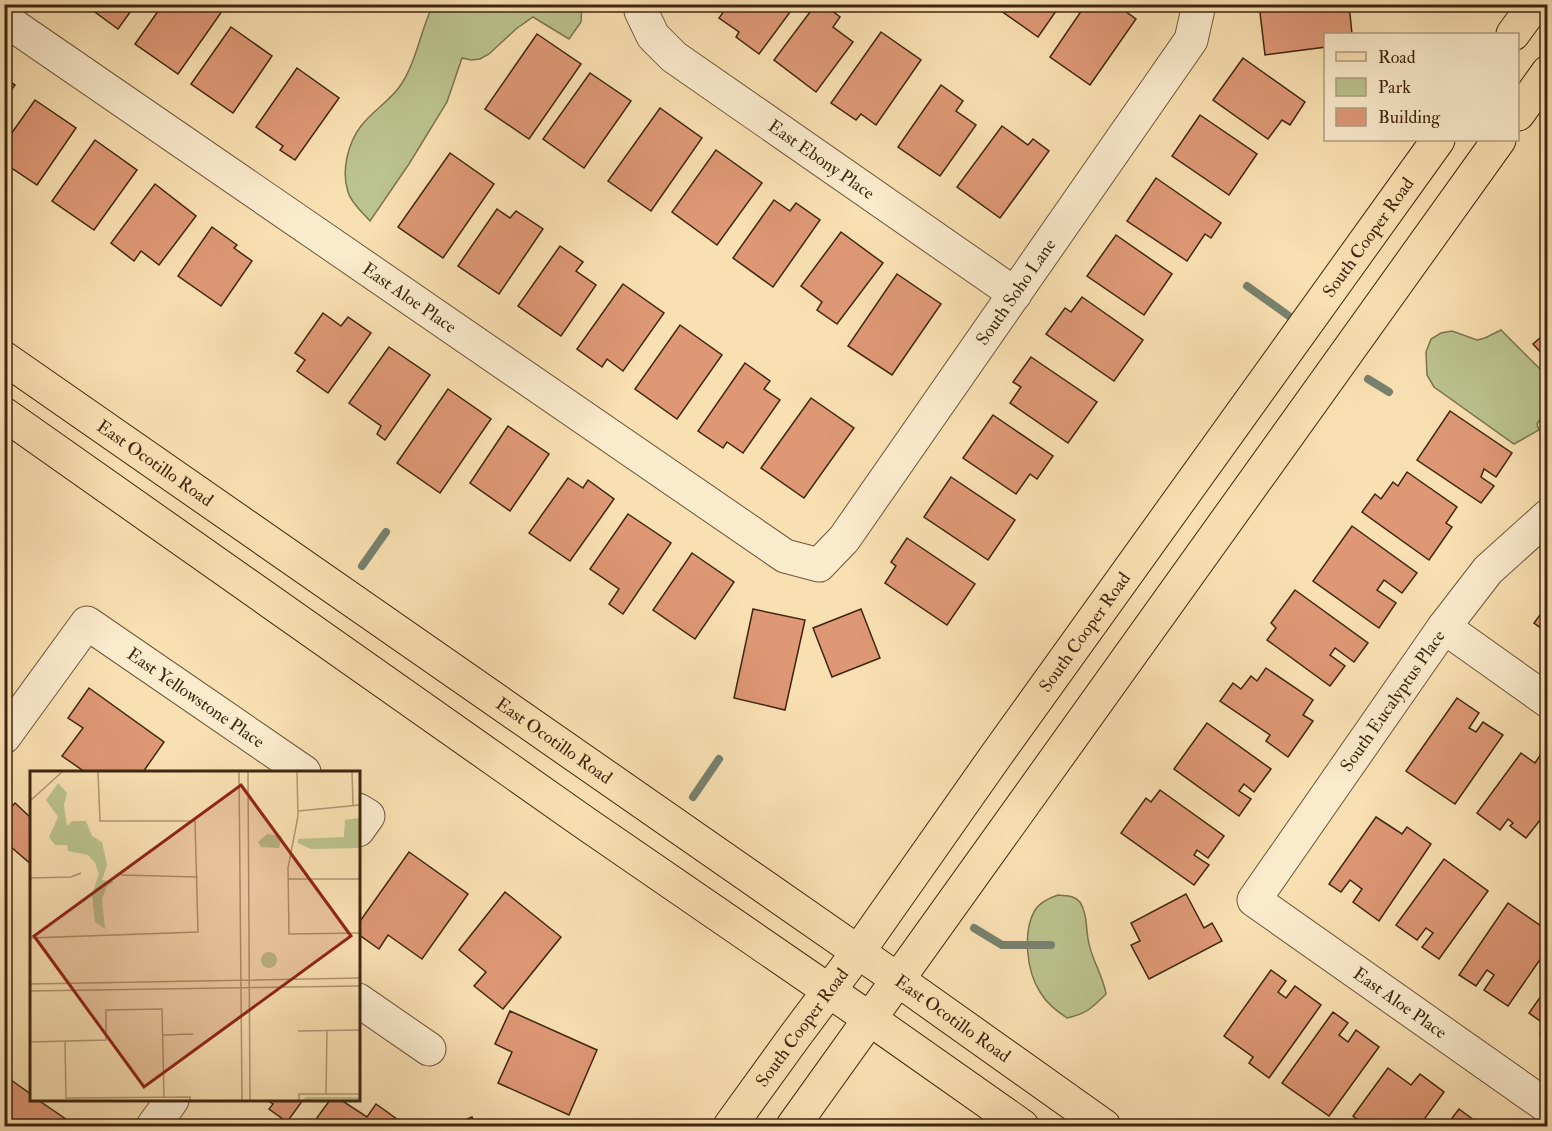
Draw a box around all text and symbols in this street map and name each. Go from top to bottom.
legend [1324,33,1519,141]
text: Road [1378,46,1416,69]
text: Park [1378,76,1411,99]
text: Building [1378,106,1441,129]
street label: East Ebony Place [764,114,880,205]
street label: South Cooper Road [1317,173,1419,302]
street label: South Soho Lane [971,234,1061,350]
street label: East Aloe Place [358,257,461,339]
street label: East Ocotillo Road [92,415,218,512]
street label: South Cooper Road [1034,568,1136,697]
street label: South Eucalyptus Place [1335,625,1451,776]
street label: East Yellowstone Place [123,642,269,753]
street label: East Ocotillo Road [491,692,617,789]
inset map [30,771,360,1101]
street label: East Aloe Place [1349,962,1452,1044]
street label: South Cooper Road [750,963,854,1092]
street label: East Ocotillo Road [890,970,1015,1068]

